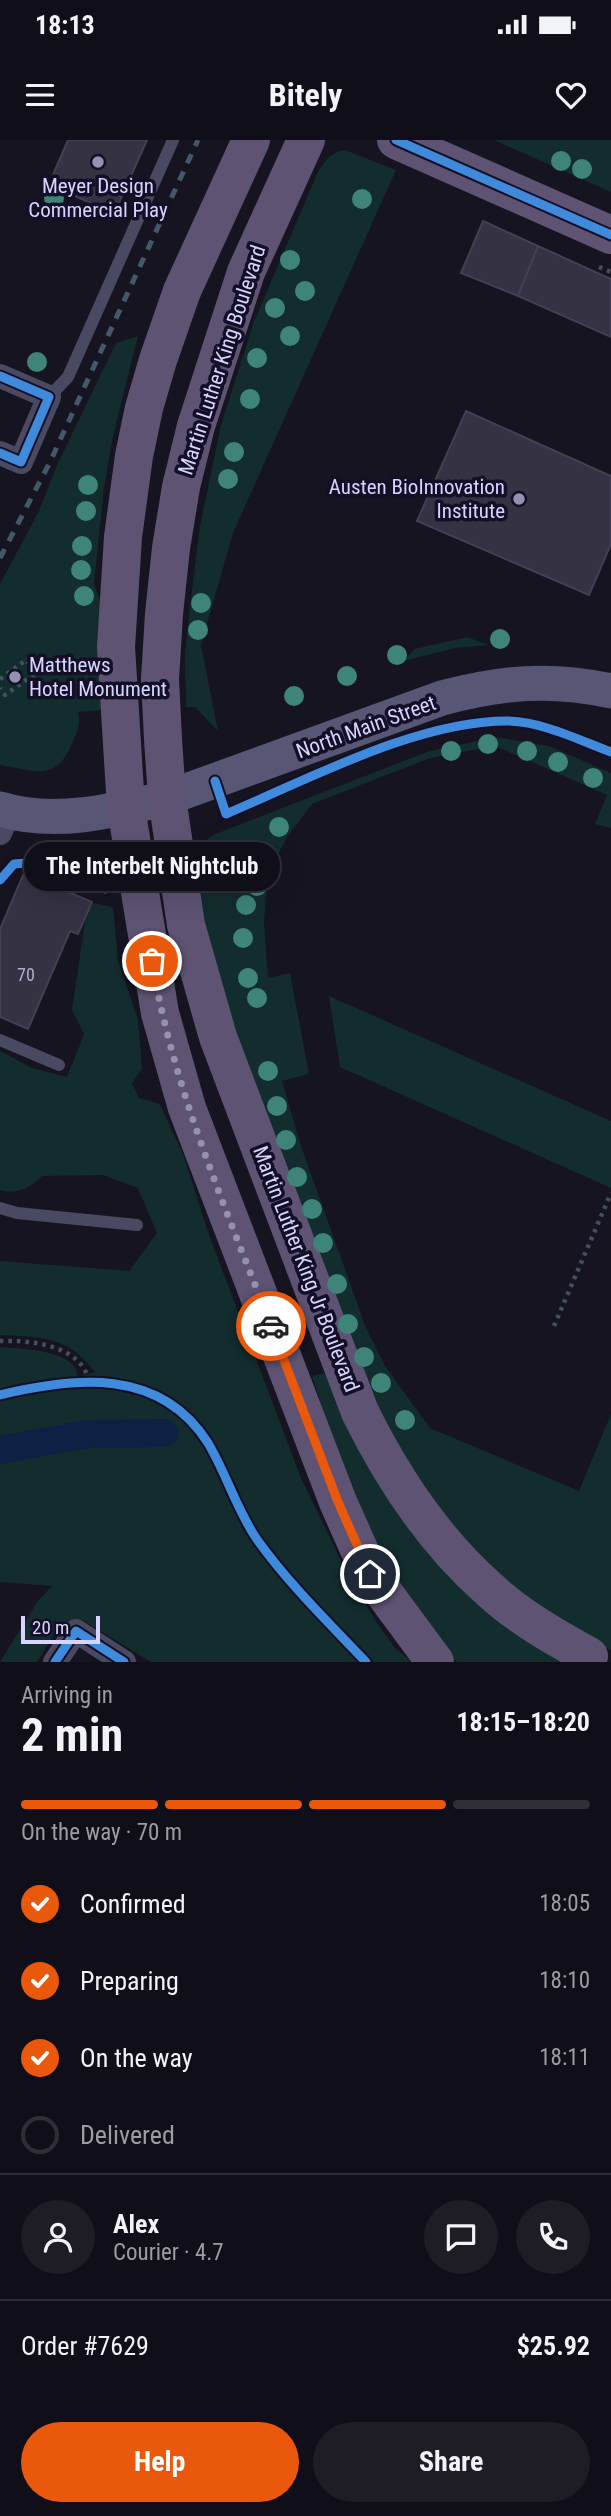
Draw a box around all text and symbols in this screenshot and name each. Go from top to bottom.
text: 18:13 [35,10,95,40]
icon: menu [21,76,59,114]
text: Bitely [269,76,342,114]
icon: heart [552,76,590,114]
marker: Meyer Design Commercial Play [90,154,106,170]
place label: Meyer Design Commercial Play [28,174,168,222]
street label: Martin Luther King Boulevard [174,242,270,478]
place label: Austen BioInnovation Institute [329,475,505,523]
marker: Austen BioInnovation Institute [511,491,527,507]
place label: Matthews Hotel Monument [29,653,167,701]
marker: Matthews Hotel Monument [7,669,23,685]
street label: North Main Street [293,691,439,763]
callout: The Interbelt Nightclub [24,842,280,891]
text: The Interbelt Nightclub [46,853,258,880]
pin [122,931,182,991]
icon: bag [133,942,171,980]
house number: 70 [17,964,35,985]
street label: Martin Luther King Jr Boulevard [248,1143,364,1395]
courier [236,1291,306,1361]
icon: car [252,1307,290,1345]
pin [340,1544,400,1604]
icon: home [351,1555,389,1593]
scale bar [21,1613,100,1645]
text: 20 m [32,1616,69,1639]
text: Arriving in [21,1682,113,1709]
text: 18:15–18:20 [456,1707,590,1737]
text: 2 min [21,1708,123,1762]
text: On the way · 70 m [21,1819,182,1846]
icon: check [21,1885,59,1923]
text: Confirmed [80,1889,186,1919]
text: 18:05 [539,1890,590,1917]
icon: check [21,1962,59,2000]
text: Preparing [80,1966,179,1996]
text: 18:10 [539,1967,590,1994]
icon: check [21,2039,59,2077]
text: On the way [80,2043,193,2073]
text: 18:11 [539,2044,590,2071]
text: Delivered [80,2120,175,2150]
button: person [21,2200,95,2274]
button: chat [424,2200,498,2274]
button: phone [516,2200,590,2274]
text: Alex [113,2209,159,2239]
text: Courier · 4.7 [113,2239,224,2266]
text: Order #7629 [21,2331,149,2361]
text: $25.92 [517,2331,590,2361]
button: Help [21,2422,299,2502]
button: Share [313,2422,590,2502]

